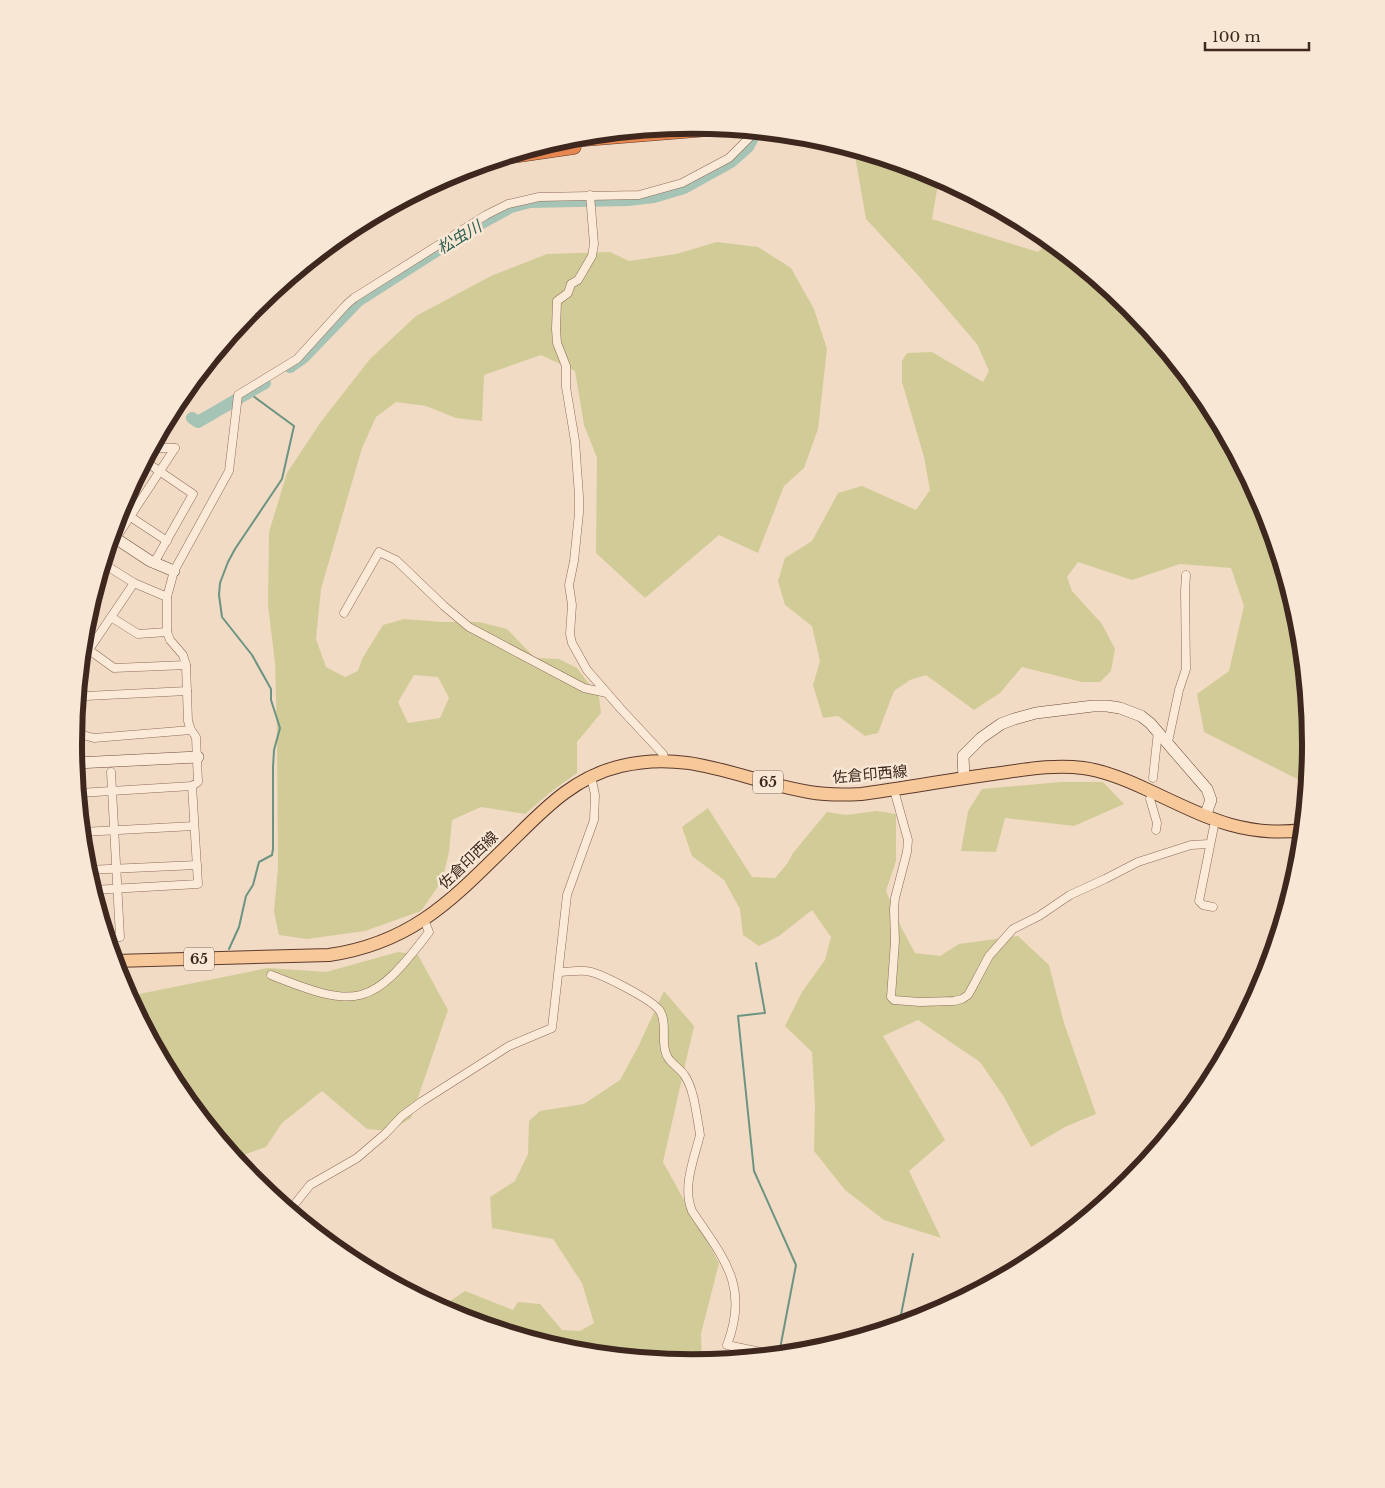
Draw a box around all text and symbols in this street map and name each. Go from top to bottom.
scale bar [1205,20,1309,52]
text: 100 m [1212,27,1261,46]
water label: 松虫川 [433,215,486,258]
street label: 佐倉印西線 [832,761,908,787]
road number: 65 [753,770,783,794]
street label: 佐倉印西線 [434,827,502,893]
road number: 65 [184,948,214,971]

